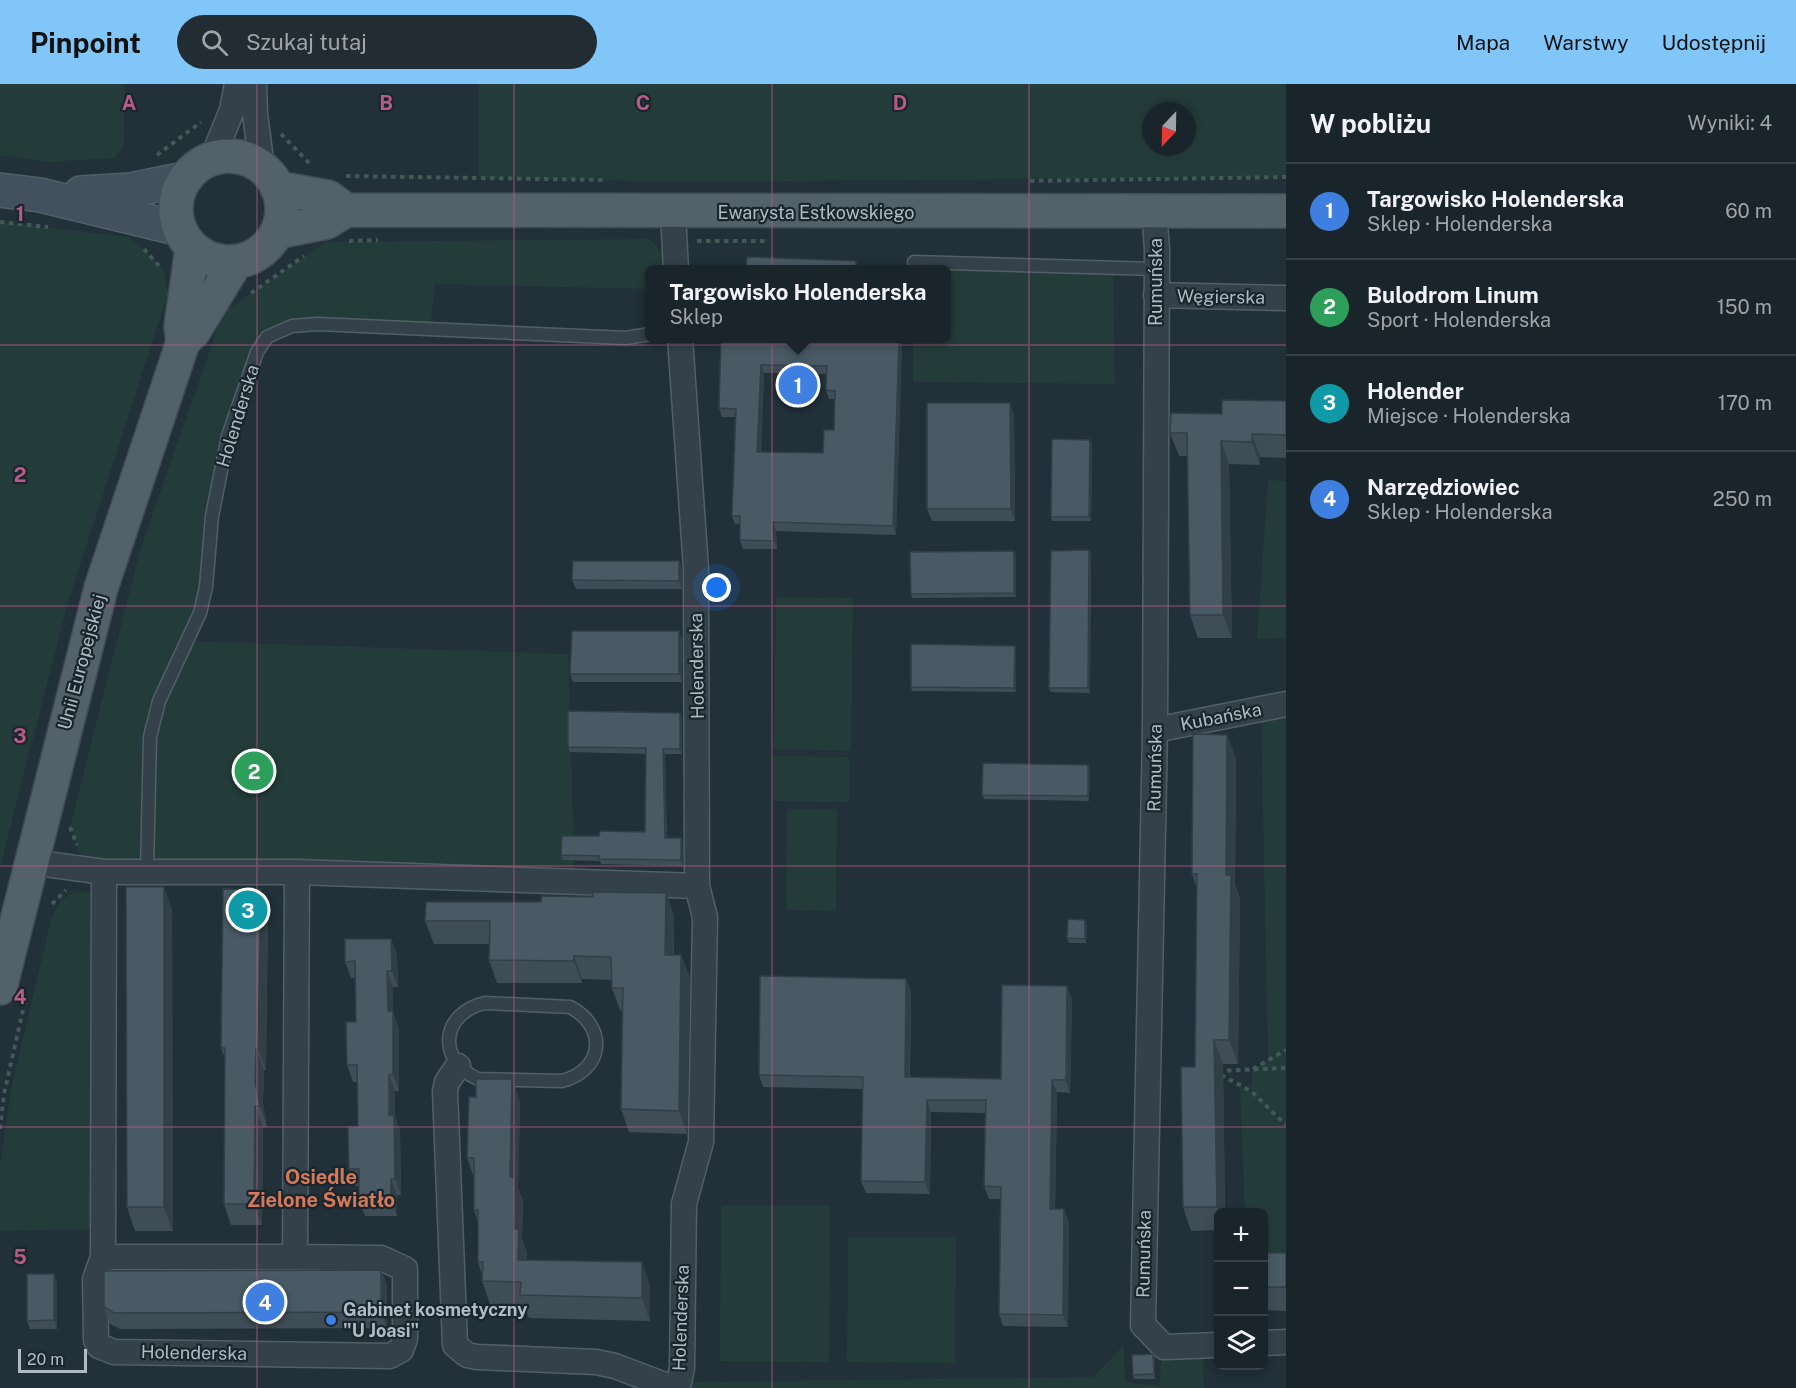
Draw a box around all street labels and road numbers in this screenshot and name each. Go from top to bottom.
street label: Ewarysta Estkowskiego [718,202,914,223]
street label: Rumuńska [1145,238,1166,326]
street label: Węgierska [1177,285,1265,308]
street label: Holenderska [212,362,263,470]
street label: Unii Europejskiej [53,592,110,732]
street label: Holenderska [685,613,708,719]
street label: Kubańska [1179,698,1263,735]
street label: Rumuńska [1143,724,1166,812]
street label: Rumuńska [1132,1210,1155,1298]
street label: Holenderska [668,1265,693,1371]
street label: Holenderska [141,1341,247,1364]

